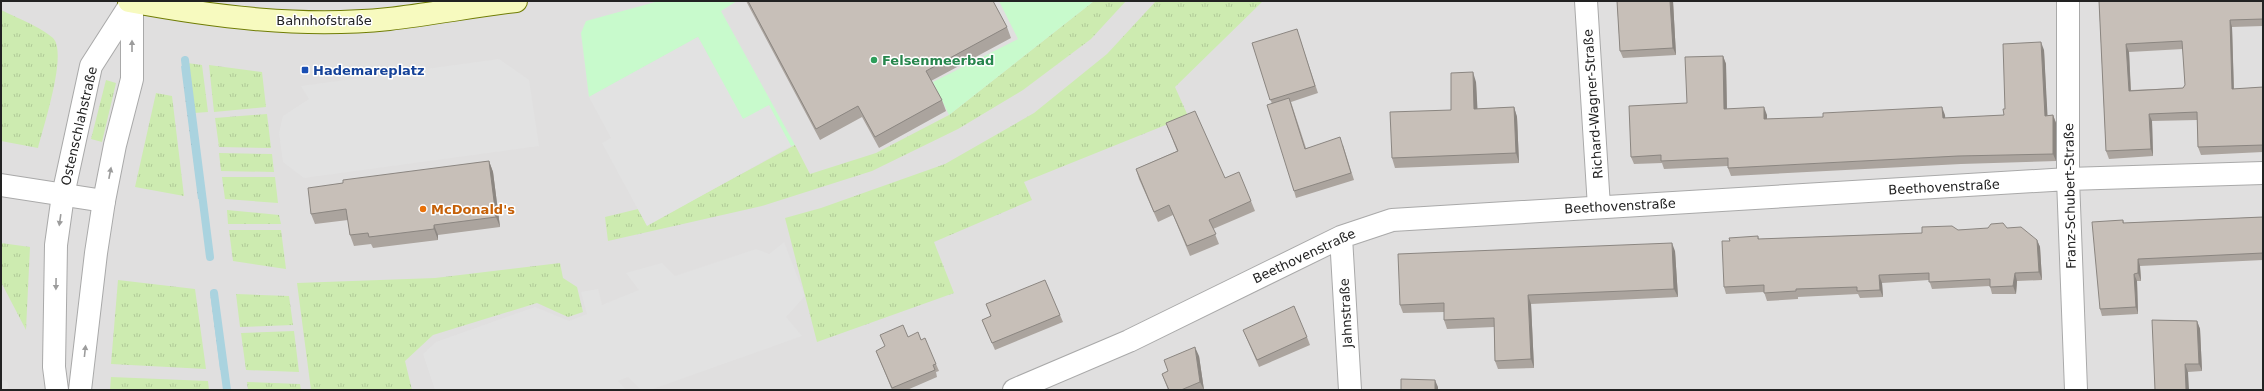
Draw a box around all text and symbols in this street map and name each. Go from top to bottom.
street label: Bahnhofstraße [276,13,372,28]
street label: Richard-Wagner-Straße [1580,29,1606,179]
one-way arrow [129,39,135,52]
place label: Felsenmeerbad [882,53,994,68]
marker: Felsenmeerbad [869,55,879,65]
place label: Hademareplatz [313,63,425,78]
street label: Ostenschlahstraße [58,65,100,187]
marker: Hademareplatz [300,65,310,75]
street label: Franz-Schubert-Straße [2061,123,2079,269]
one-way arrow [107,167,113,179]
street label: Beethovenstraße [1888,177,2000,197]
street label: Beethovenstraße [1564,196,1676,216]
place label: McDonald's [431,202,515,217]
marker: McDonald's [418,204,428,214]
one-way arrow [57,214,63,226]
street label: Beethovenstraße [1250,226,1358,286]
one-way arrow [53,278,59,291]
street label: Jahnstraße [1337,278,1355,349]
one-way arrow [82,345,88,357]

